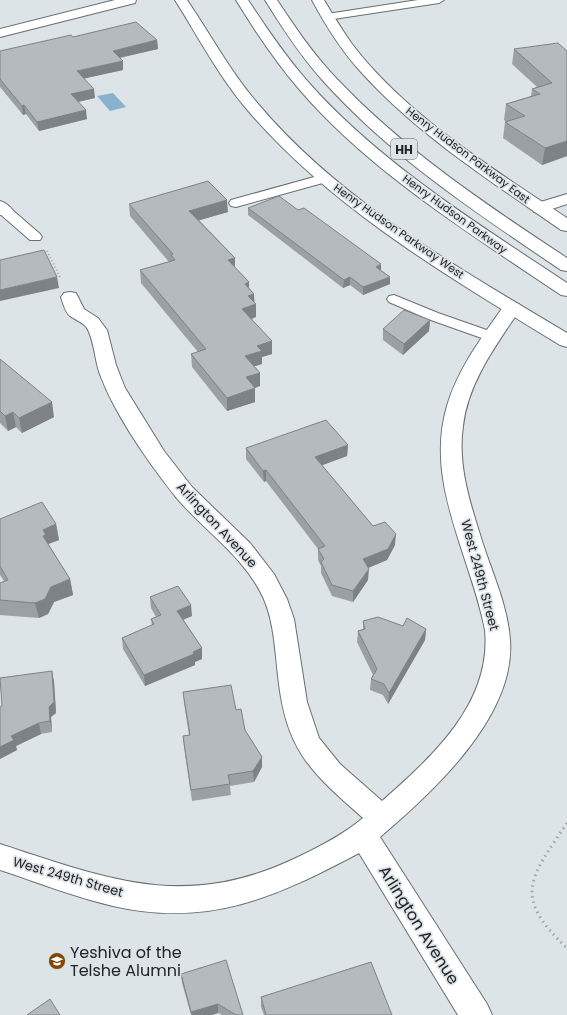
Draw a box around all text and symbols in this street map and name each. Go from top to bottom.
street label: Henry Hudson Parkway East [403,103,533,207]
road number: HH [391,139,417,159]
street label: Henry Hudson Parkway [399,171,511,258]
street label: Henry Hudson Parkway West [331,180,467,282]
street label: Arlington Avenue [172,478,262,572]
street label: West 249th Street [456,517,504,633]
street label: West 249th Street [11,852,126,902]
street label: Arlington Avenue [373,861,465,989]
place label: Yeshiva of the Telshe Alumni [70,941,182,982]
school or university icon: Yeshiva of the Telshe Alumni [47,951,67,971]

